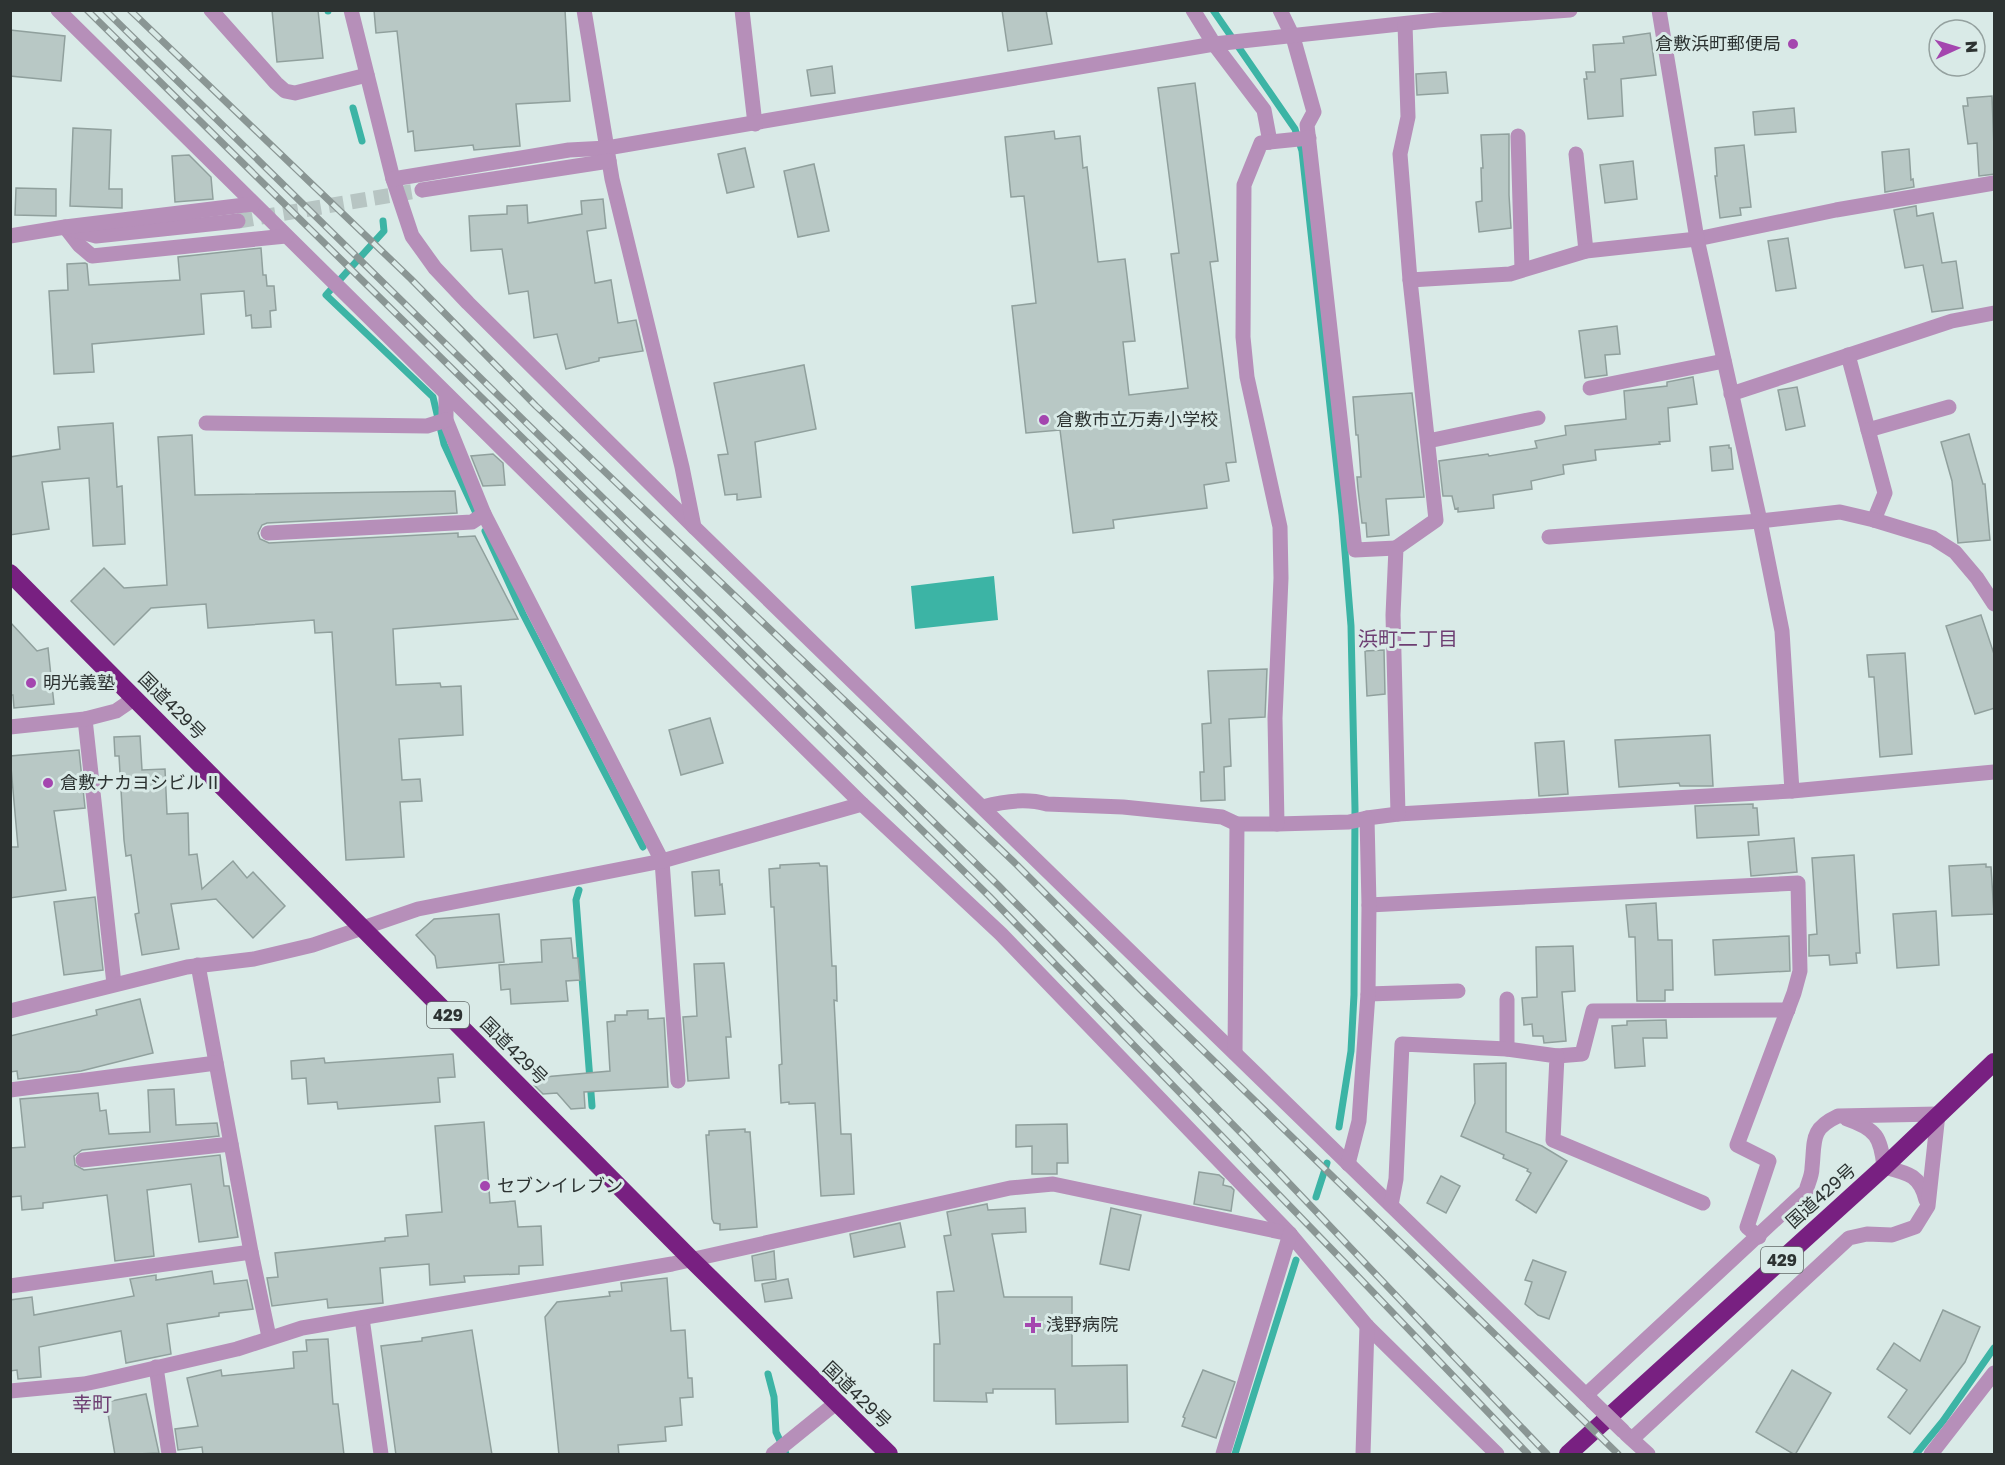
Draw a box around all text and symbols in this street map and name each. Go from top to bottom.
north arrow [1927,18,1987,78]
place label: 倉敷浜町郵便局 [1655,32,1781,54]
marker: 倉敷浜町郵便局 [1786,37,1800,51]
text: N [1962,40,1982,54]
place label: 倉敷市立万寿小学校 [1056,408,1218,430]
marker: 倉敷市立万寿小学校 [1037,413,1051,427]
district label: 浜町二丁目 [1358,626,1458,650]
street label: 国道429号 [134,667,211,744]
place label: 明光義塾 [43,671,115,693]
marker: 明光義塾 [24,676,38,690]
place label: 倉敷ナカヨシビルⅡ [60,771,222,793]
marker: 倉敷ナカヨシビルⅡ [41,776,55,790]
road number: 429 [427,1002,469,1028]
street label: 国道429号 [476,1012,553,1089]
street label: 国道429号 [1781,1158,1860,1232]
place label: セブンイレブン [497,1174,623,1196]
marker: セブンイレブン [478,1179,492,1193]
road number: 429 [1761,1247,1803,1273]
place label: 浅野病院 [1046,1313,1118,1335]
marker: 浅野病院 [1024,1316,1042,1334]
street label: 国道429号 [819,1356,896,1432]
district label: 幸町 [72,1391,112,1415]

